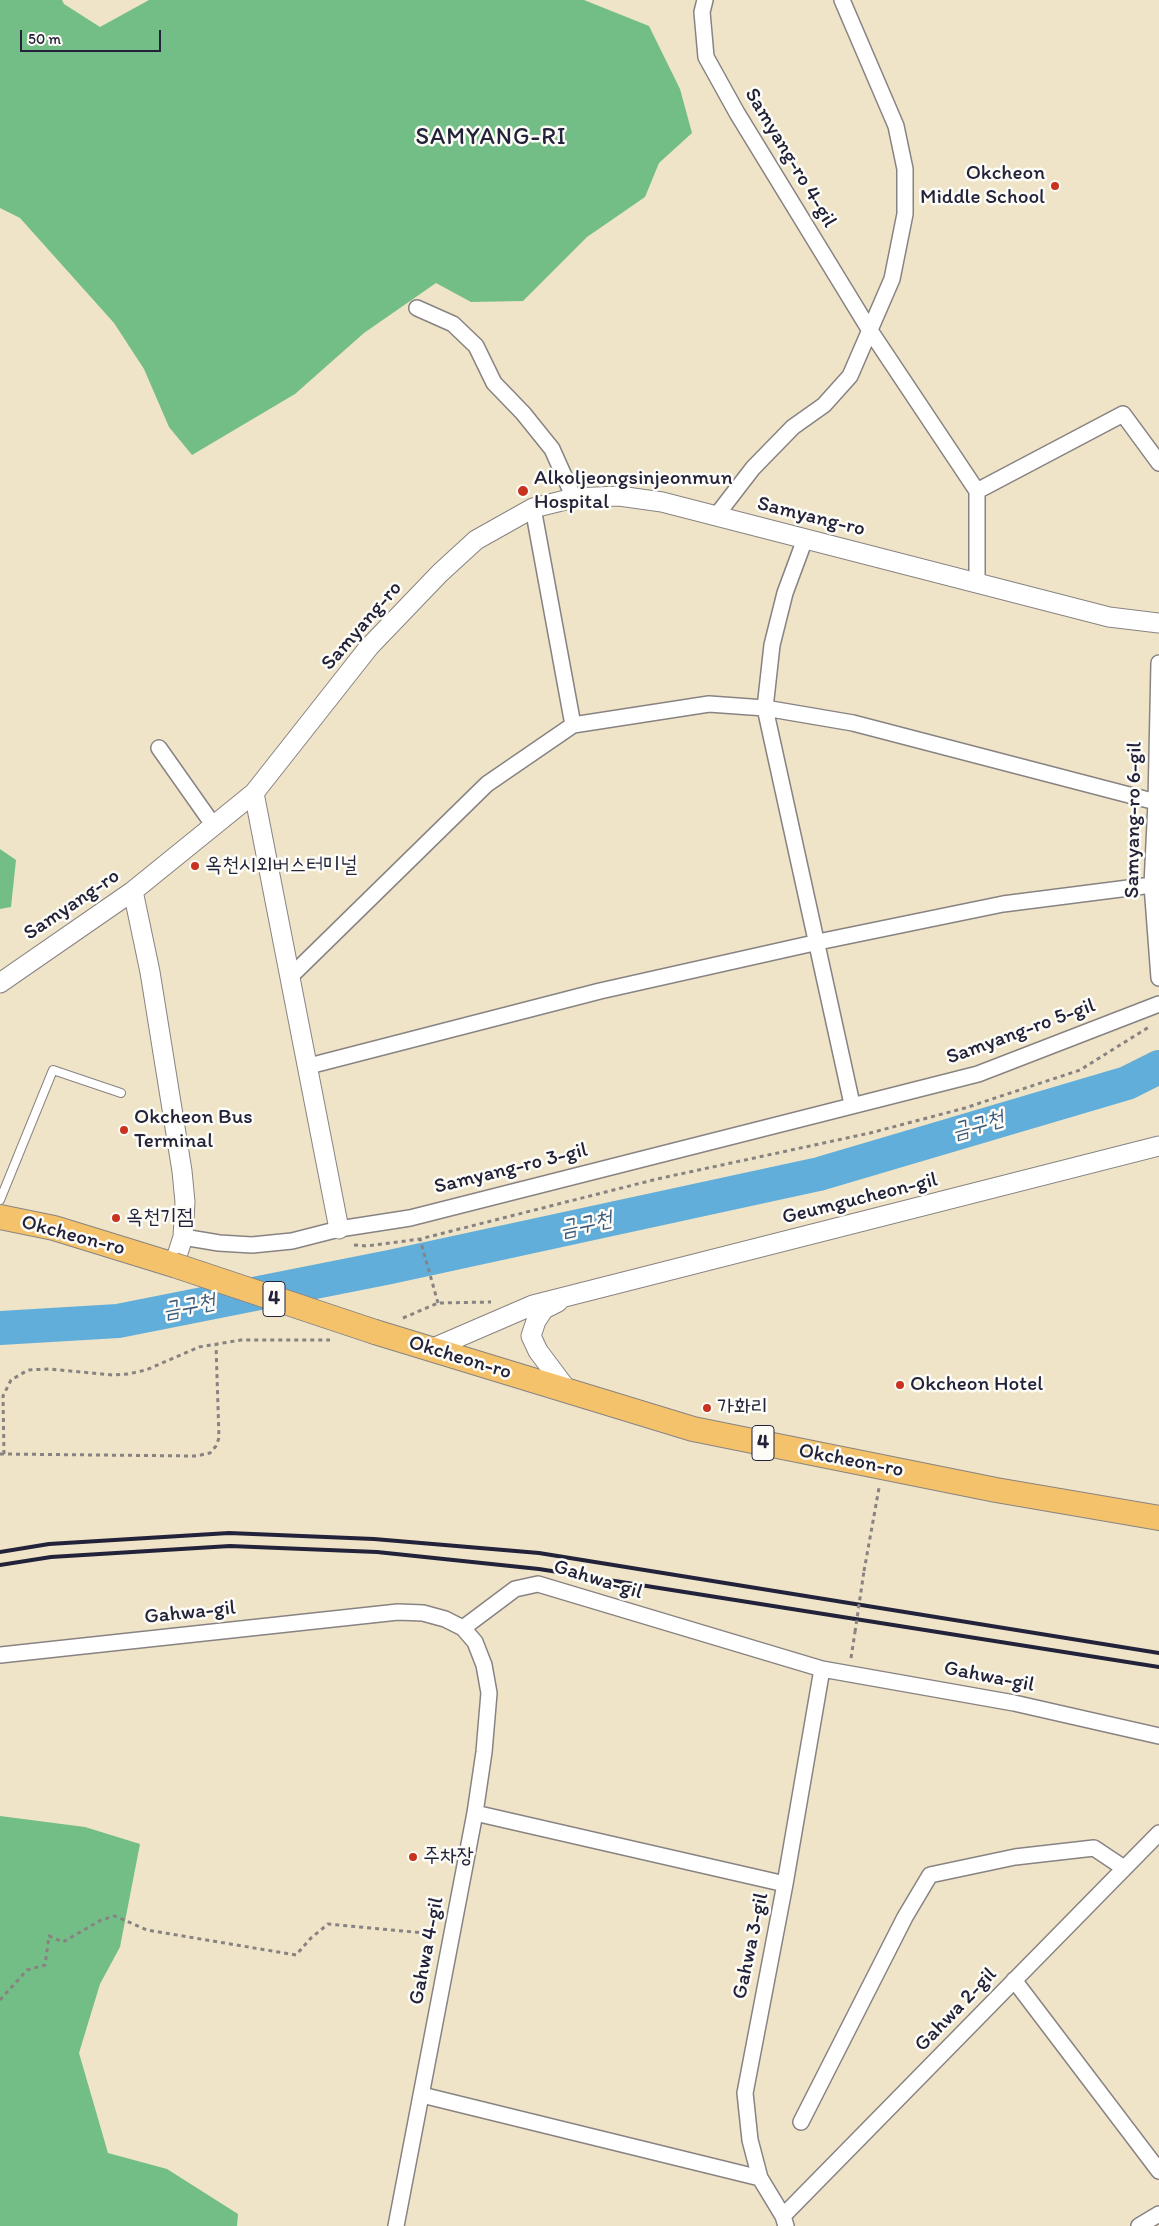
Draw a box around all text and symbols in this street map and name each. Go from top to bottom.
scale bar [22,20,164,52]
text: 50 m [28,30,61,48]
street label: Samyang-ro 4-gil [738,84,842,232]
district label: SAMYANG-RI [413,124,569,152]
place label: Okcheon Middle School [920,161,1045,211]
marker: Okcheon Middle School [1049,180,1061,192]
place label: Alkoljeongsinjeonmun Hospital [534,466,733,516]
marker: Alkoljeongsinjeonmun Hospital [516,484,530,498]
street label: Samyang-ro [754,491,868,543]
street label: Samyang-ro [316,576,408,676]
street label: Samyang-ro 6-gil [1120,741,1148,899]
place label: 옥천시외버스터미널 [205,853,357,879]
marker: 옥천시외버스터미널 [189,860,201,872]
street label: Samyang-ro [19,864,125,946]
street label: Samyang-ro 5-gil [943,993,1099,1071]
place label: Okcheon Bus Terminal [134,1105,253,1155]
water label: 금구천 [949,1106,1007,1146]
marker: Okcheon Bus Terminal [118,1124,130,1136]
street label: Samyang-ro 3-gil [432,1138,590,1200]
street label: Geumgucheon-gil [780,1167,940,1231]
place label: 옥천기점 [126,1205,194,1231]
water label: 금구천 [557,1207,615,1243]
street label: Okcheon-ro [18,1210,128,1262]
marker: 옥천기점 [110,1212,122,1224]
road number: 4 [263,1282,285,1316]
water label: 금구천 [160,1289,218,1325]
street label: Okcheon-ro [405,1330,515,1386]
place label: Okcheon Hotel [910,1372,1043,1398]
marker: Okcheon Hotel [894,1379,906,1391]
place label: 가화리 [717,1395,768,1421]
marker: 가화리 [701,1402,713,1414]
road number: 4 [752,1426,774,1460]
street label: Okcheon-ro [796,1438,906,1484]
street label: Gahwa-gil [550,1555,646,1605]
street label: Gahwa-gil [143,1596,237,1630]
street label: Gahwa-gil [942,1656,1036,1698]
place label: 주차장 [423,1844,474,1870]
marker: 주차장 [407,1851,419,1863]
street label: Gahwa 3-gil [727,1891,775,2001]
street label: Gahwa 4-gil [404,1895,450,2007]
street label: Gahwa 2-gil [910,1963,1002,2057]

